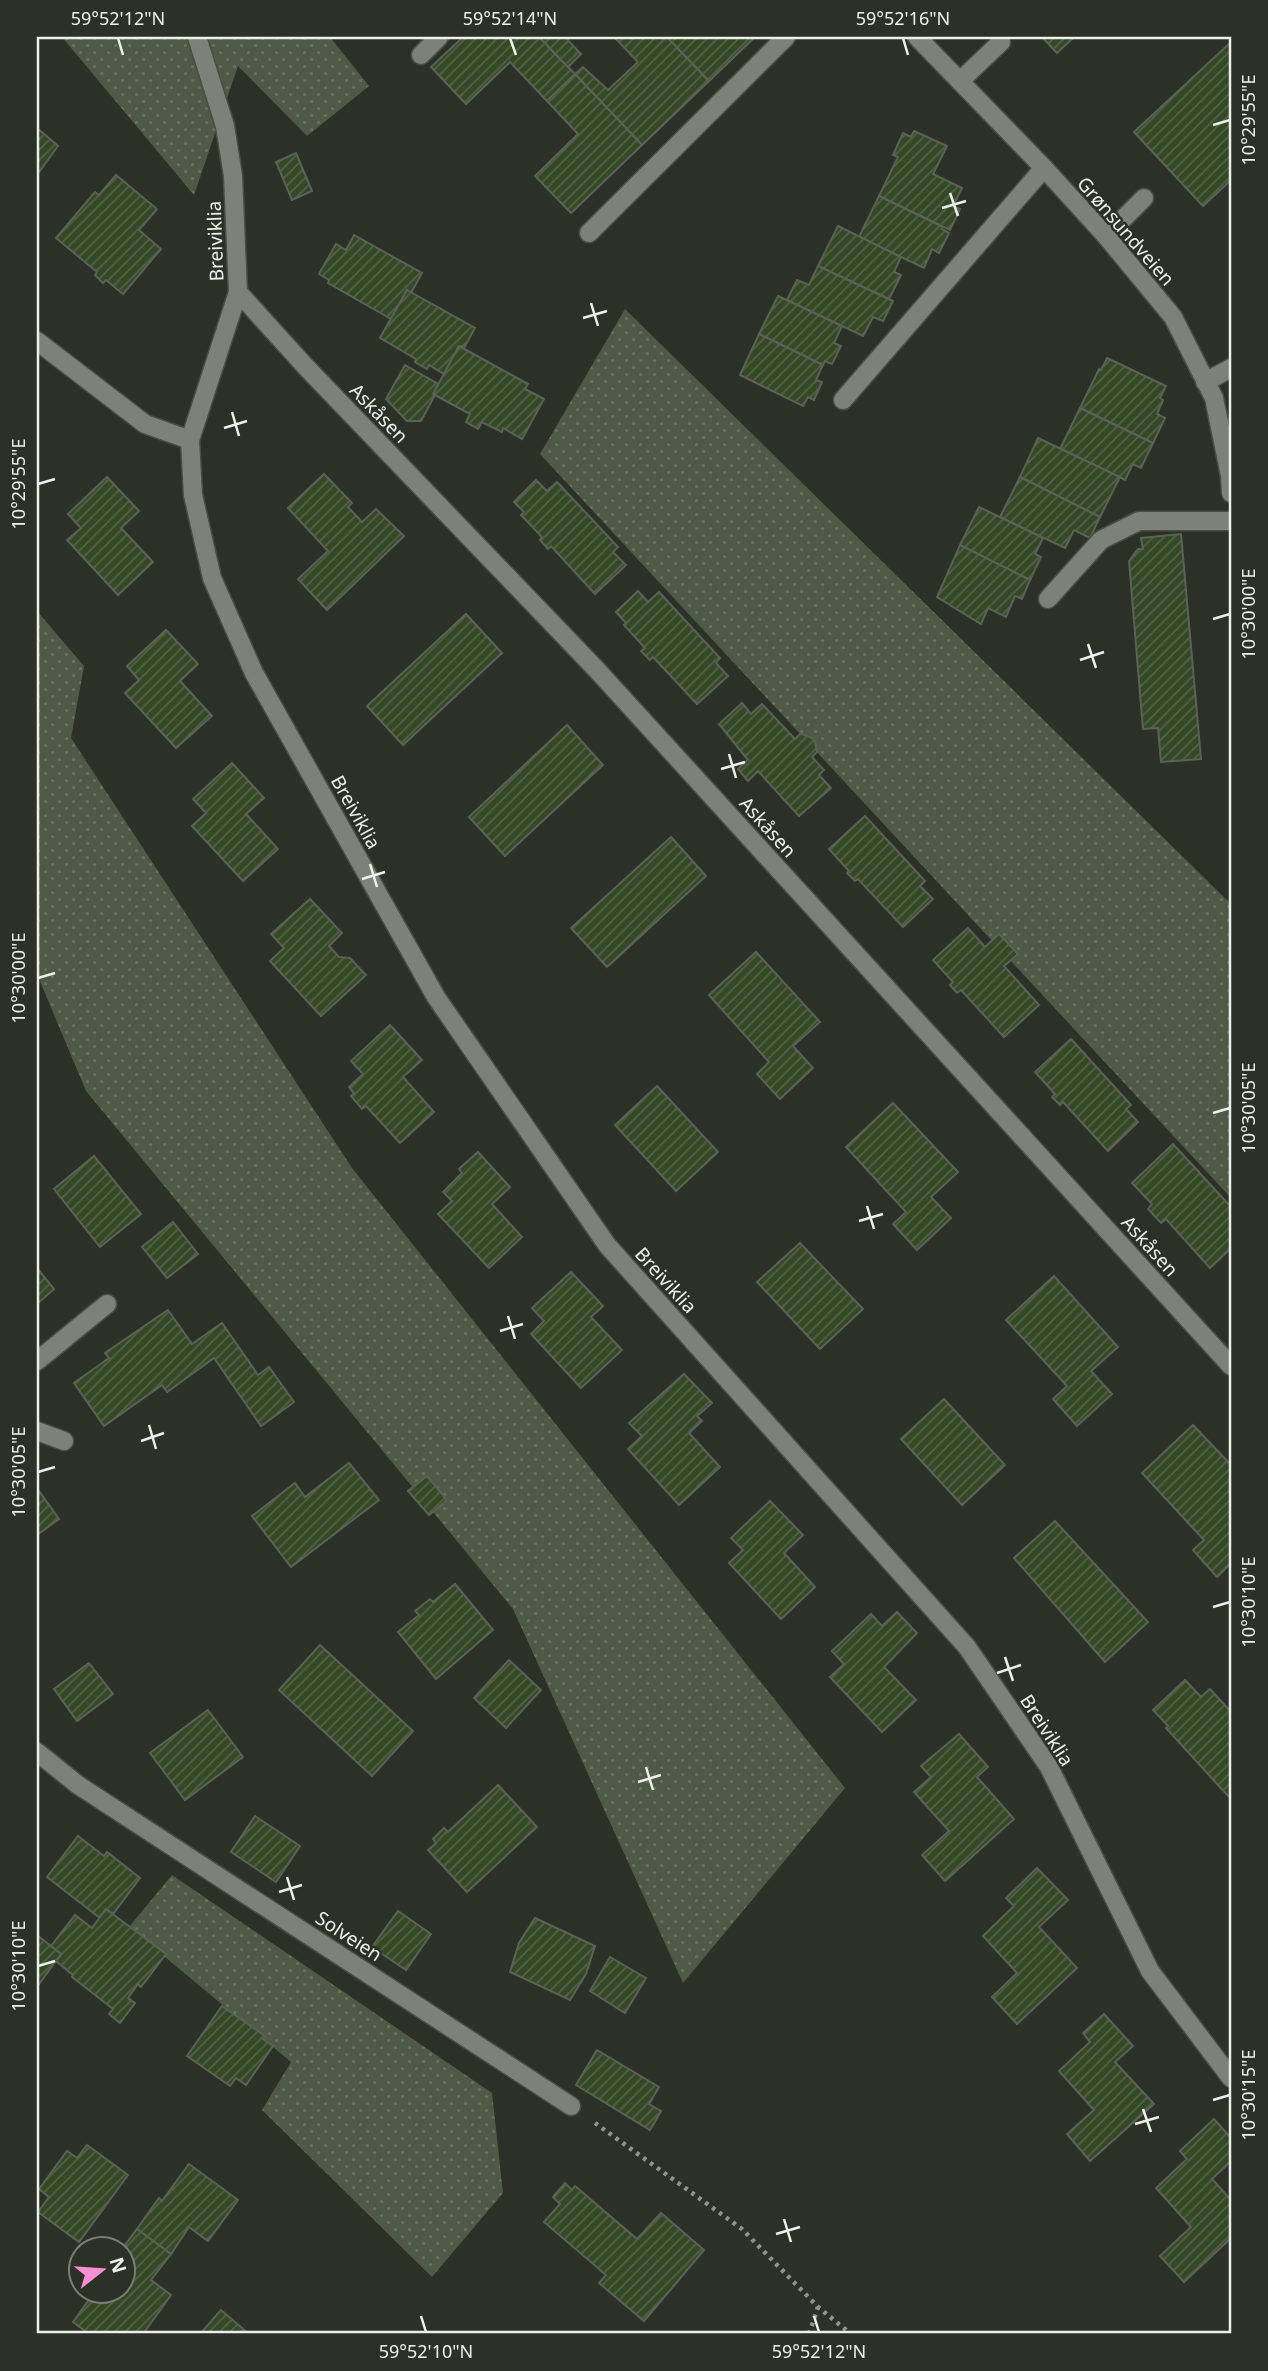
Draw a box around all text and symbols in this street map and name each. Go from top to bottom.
text: 59°52'12"N [71,6,165,30]
text: 59°52'14"N [463,6,557,30]
text: 59°52'16"N [856,6,950,30]
text: 10°29'55"E [1236,75,1260,165]
street label: Grønsundveien [1071,171,1181,291]
street label: Breiviklia [201,200,229,282]
street label: Askåsen [344,377,414,449]
text: 10°29'55"E [6,439,30,529]
text: 10°30'00"E [1236,569,1260,659]
street label: Breiviklia [325,770,387,854]
street label: Askåsen [734,791,802,863]
text: 10°30'00"E [6,933,30,1023]
text: 10°30'05"E [1236,1063,1260,1153]
street label: Askåsen [1116,1210,1184,1282]
street label: Breiviklia [629,1241,703,1319]
text: 10°30'05"E [6,1427,30,1517]
text: 10°30'10"E [1236,1557,1260,1647]
street label: Breiviklia [1014,1689,1080,1771]
street label: Solveien [311,1905,387,1967]
text: 10°30'10"E [6,1921,30,2011]
text: 10°30'15"E [1236,2050,1260,2140]
north arrow [66,2234,136,2304]
text: N [104,2254,133,2276]
text: 59°52'10"N [379,2339,473,2363]
text: 59°52'12"N [772,2339,866,2363]

